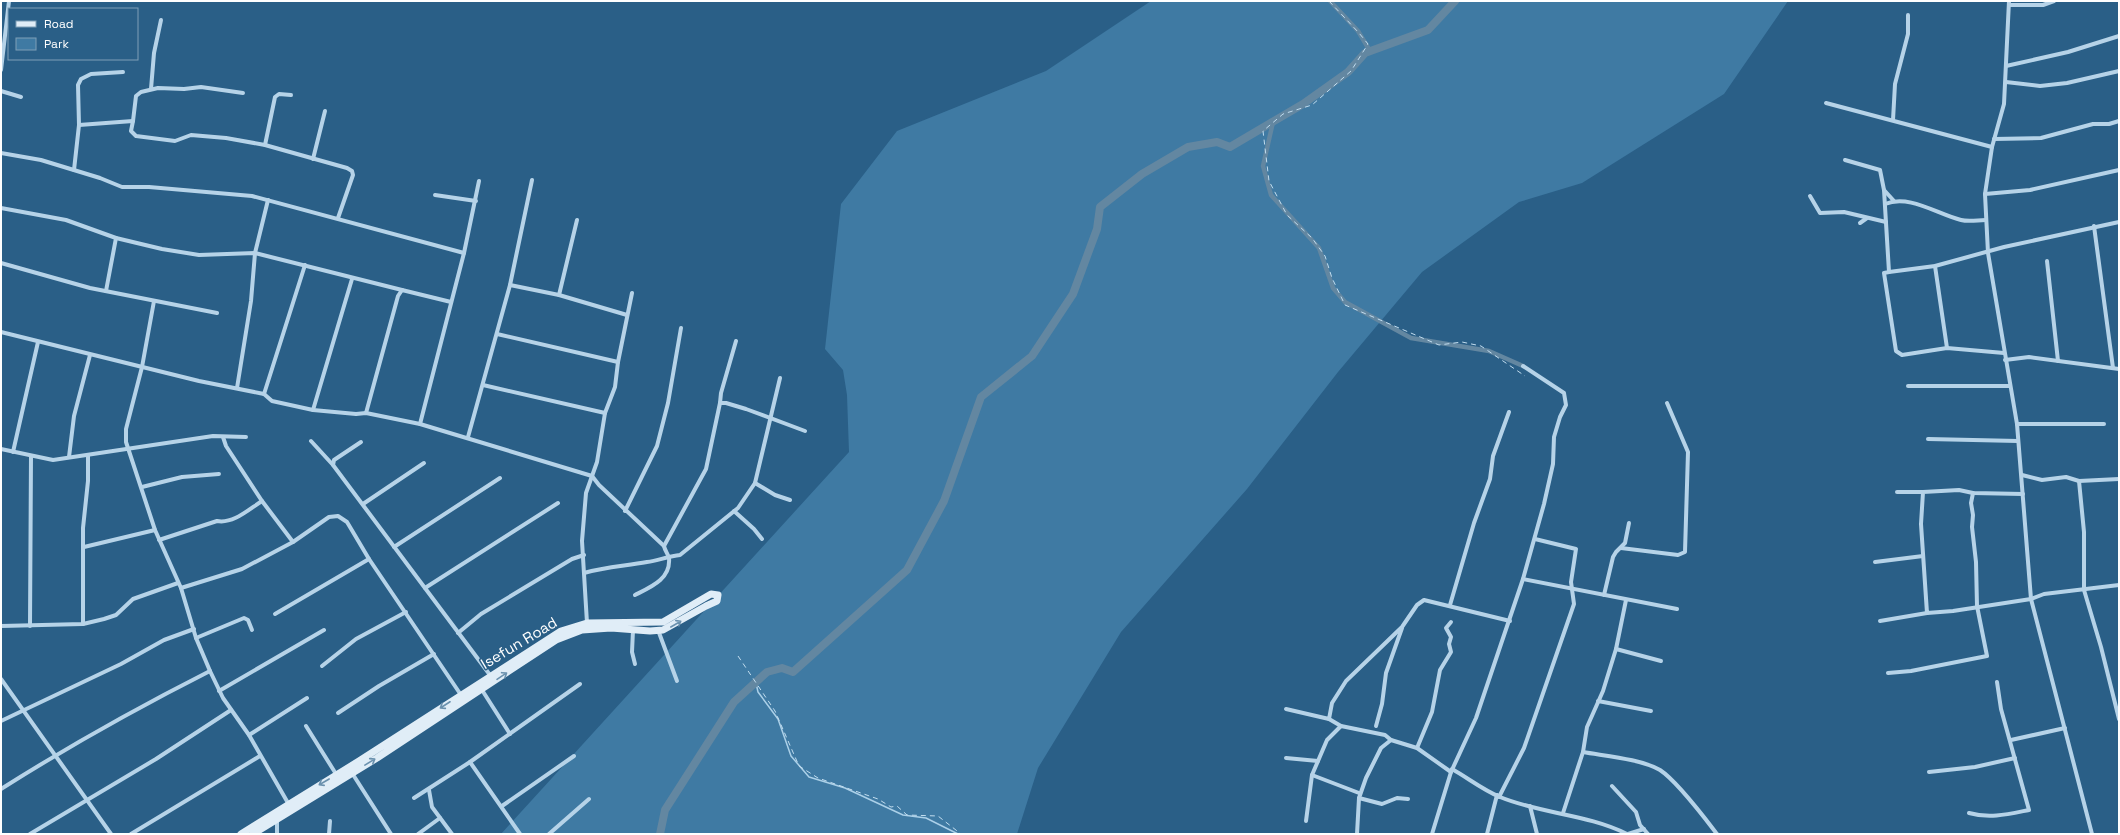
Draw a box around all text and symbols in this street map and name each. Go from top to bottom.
legend [8,8,138,60]
text: Road [44,16,73,32]
text: Park [44,36,69,52]
street label: Isefun Road [477,612,560,673]
one-way arrow [670,619,682,627]
one-way arrow [496,672,507,680]
one-way arrow [440,701,451,709]
one-way arrow [363,758,375,766]
one-way arrow [318,778,330,786]

